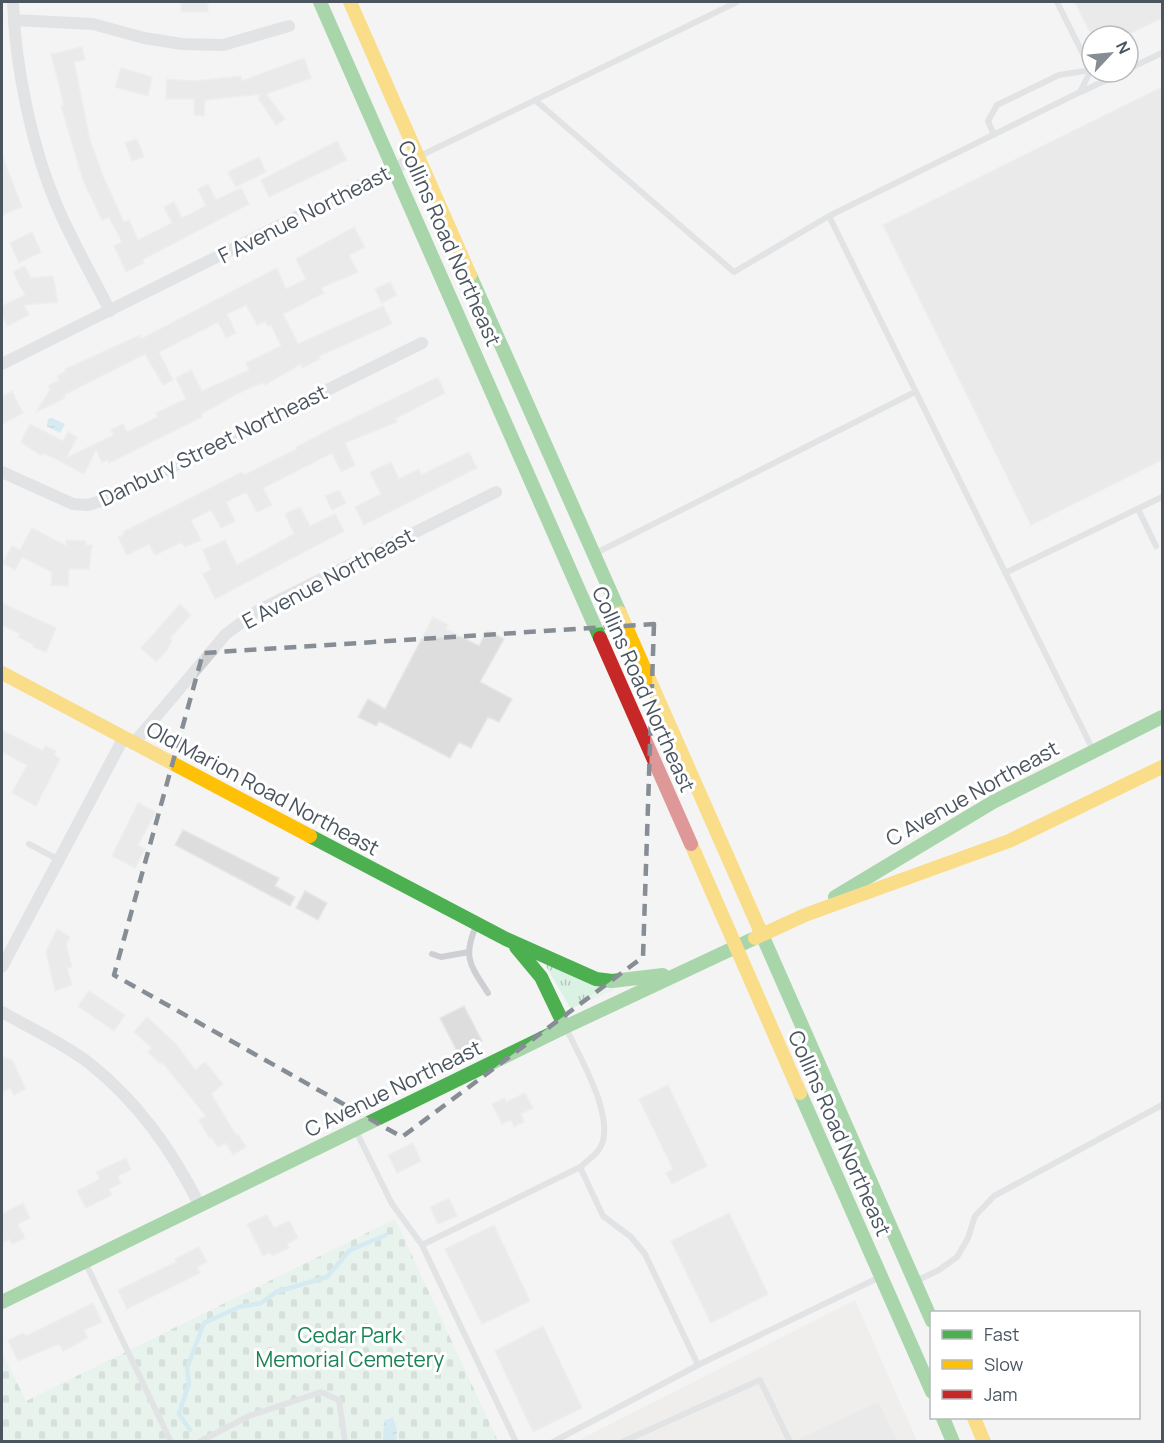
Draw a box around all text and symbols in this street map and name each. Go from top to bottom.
north arrow [1080,24,1140,84]
text: N [1111,37,1136,57]
street label: Collins Road Northeast [392,136,508,350]
street label: F Avenue Northeast [213,159,395,269]
street label: Danbury Street Northeast [94,378,332,512]
street label: E Avenue Northeast [237,521,419,635]
street label: Collins Road Northeast [586,582,702,796]
street label: Old Marion Road Northeast [142,715,384,861]
street label: C Avenue Northeast [880,734,1064,852]
street label: Collins Road Northeast [782,1026,898,1240]
street label: C Avenue Northeast [300,1033,486,1143]
legend [930,1311,1140,1419]
park label: Cedar Park Memorial Cemetery [256,1321,444,1373]
text: Fast [984,1322,1019,1346]
text: Slow [984,1352,1024,1376]
text: Jam [984,1382,1018,1406]

